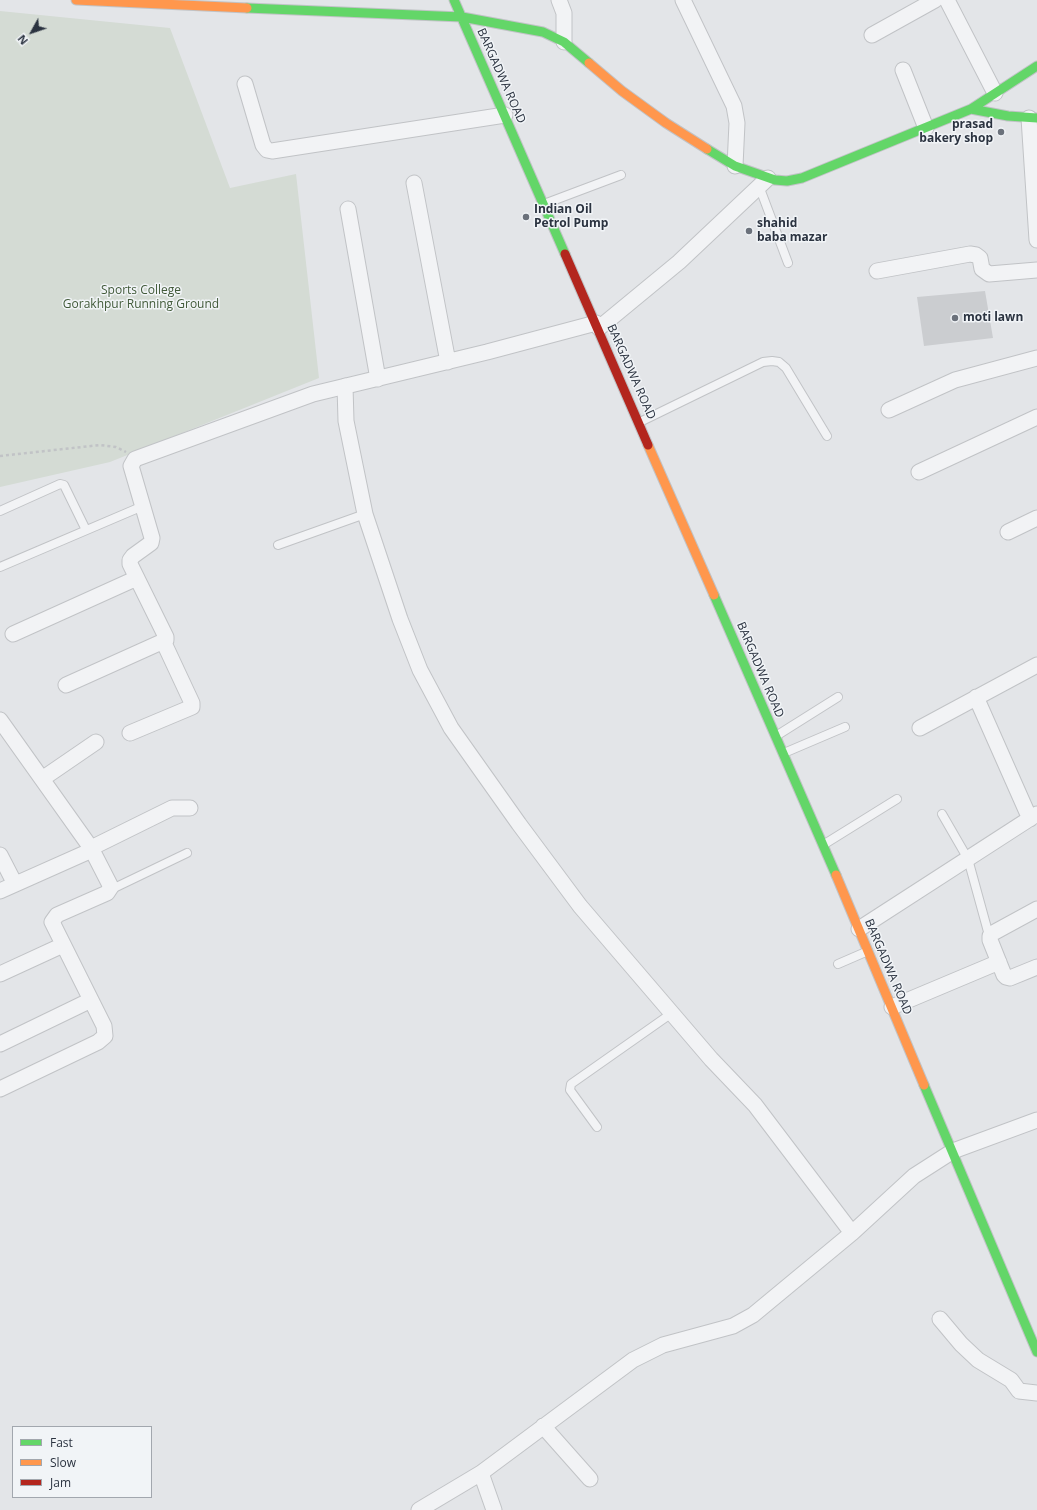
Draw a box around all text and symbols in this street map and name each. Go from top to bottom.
north arrow [12,12,52,52]
street label: BARGADWA ROAD [474,26,528,126]
text: N [14,32,31,48]
place label: prasad bakery shop [919,118,993,146]
marker: prasad bakery shop [996,127,1006,137]
place label: Indian Oil Petrol Pump [534,203,608,231]
marker: Indian Oil Petrol Pump [521,212,531,222]
place label: shahid baba mazar [757,217,827,245]
marker: shahid baba mazar [744,226,754,236]
park label: Sports College Gorakhpur Running Ground [63,284,219,312]
place label: moti lawn [963,311,1023,325]
marker: moti lawn [950,313,960,323]
street label: BARGADWA ROAD [604,322,658,422]
street label: BARGADWA ROAD [733,620,787,720]
street label: BARGADWA ROAD [861,917,915,1017]
legend [12,1426,152,1498]
text: Fast [50,1434,73,1451]
text: Slow [50,1454,76,1471]
text: Jam [50,1474,71,1491]

